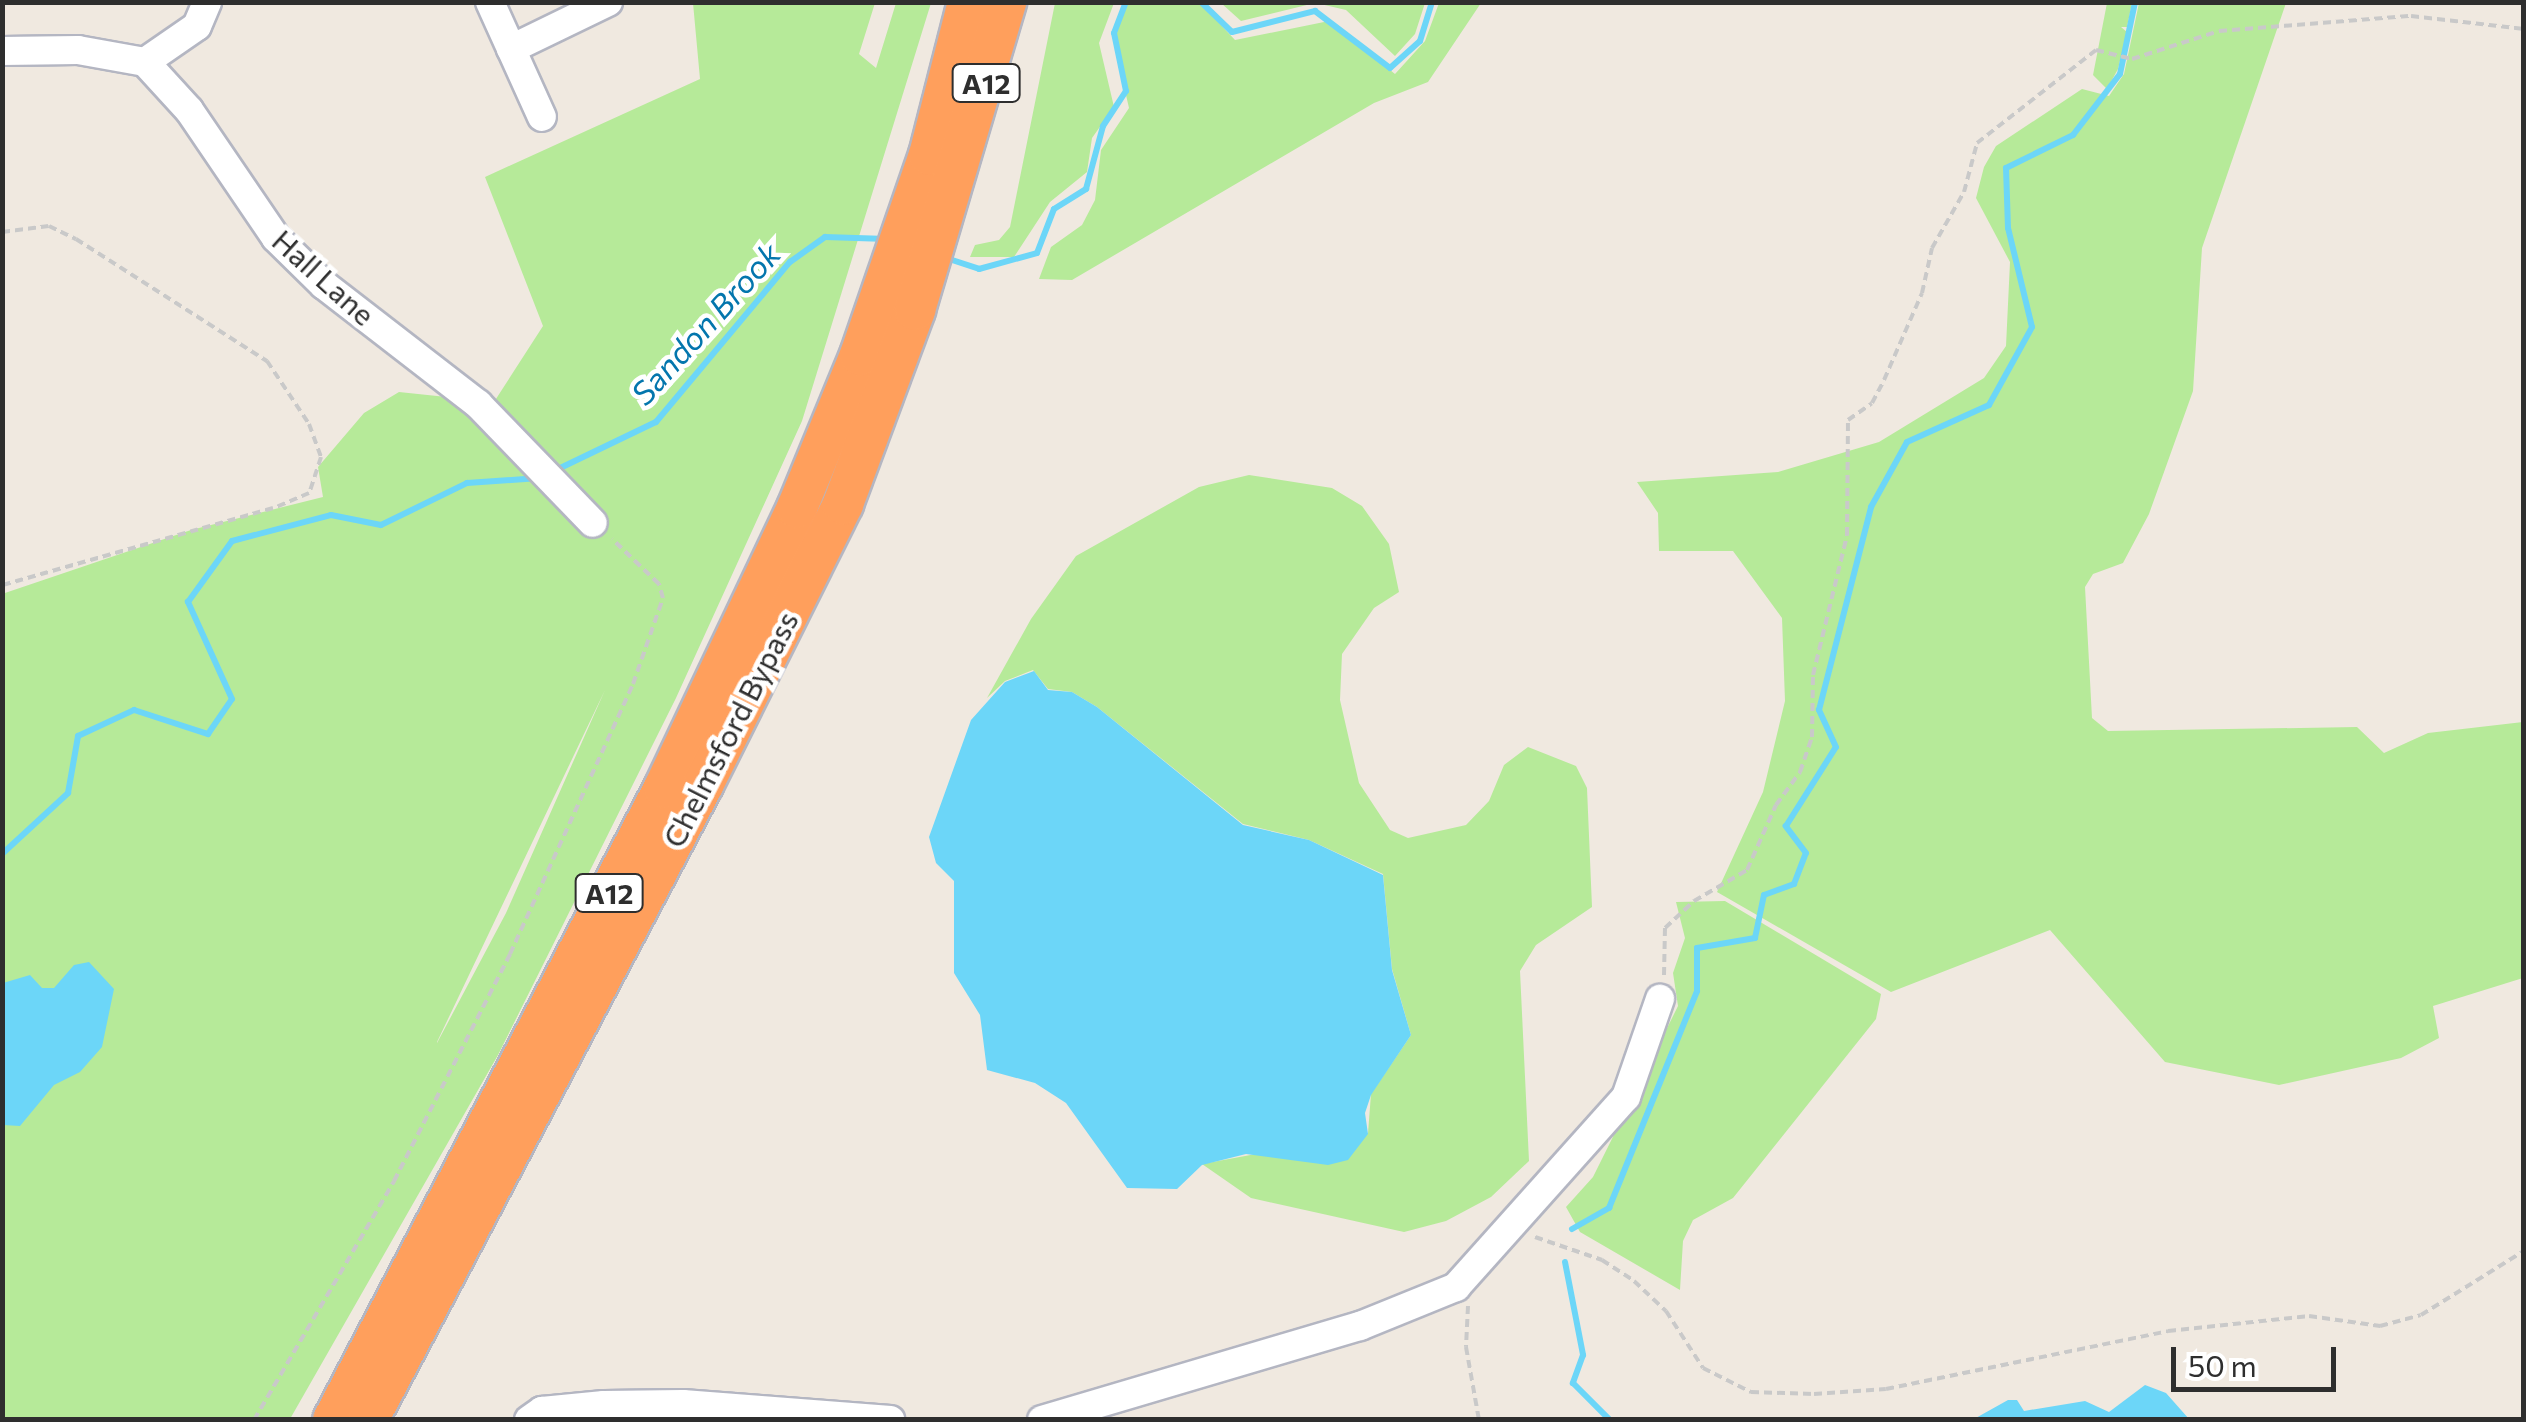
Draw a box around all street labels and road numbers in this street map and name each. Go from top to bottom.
road number: A12 [951,60,1021,106]
street label: Hall Lane [265,222,383,332]
street label: Chelmsford Bypass [655,605,805,853]
road number: A12 [574,870,644,916]

